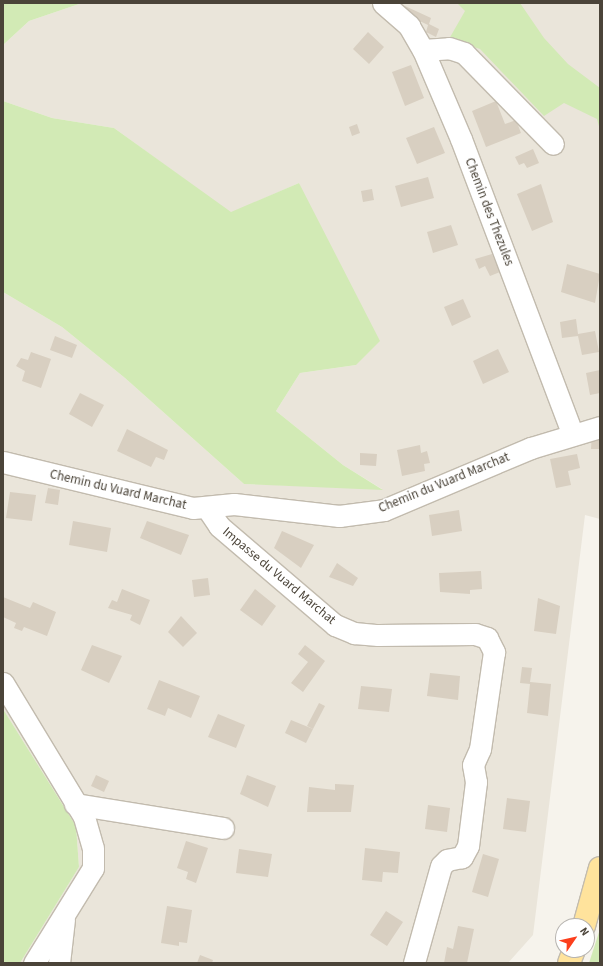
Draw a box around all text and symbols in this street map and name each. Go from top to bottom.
street label: Chemin des Thezules [461,156,517,268]
street label: Chemin du Vuard Marchat [376,450,512,516]
street label: Chemin du Vuard Marchat [48,467,188,513]
street label: Impasse du Vuard Marchat [219,524,339,628]
north arrow [555,918,595,958]
text: N [576,924,593,939]

